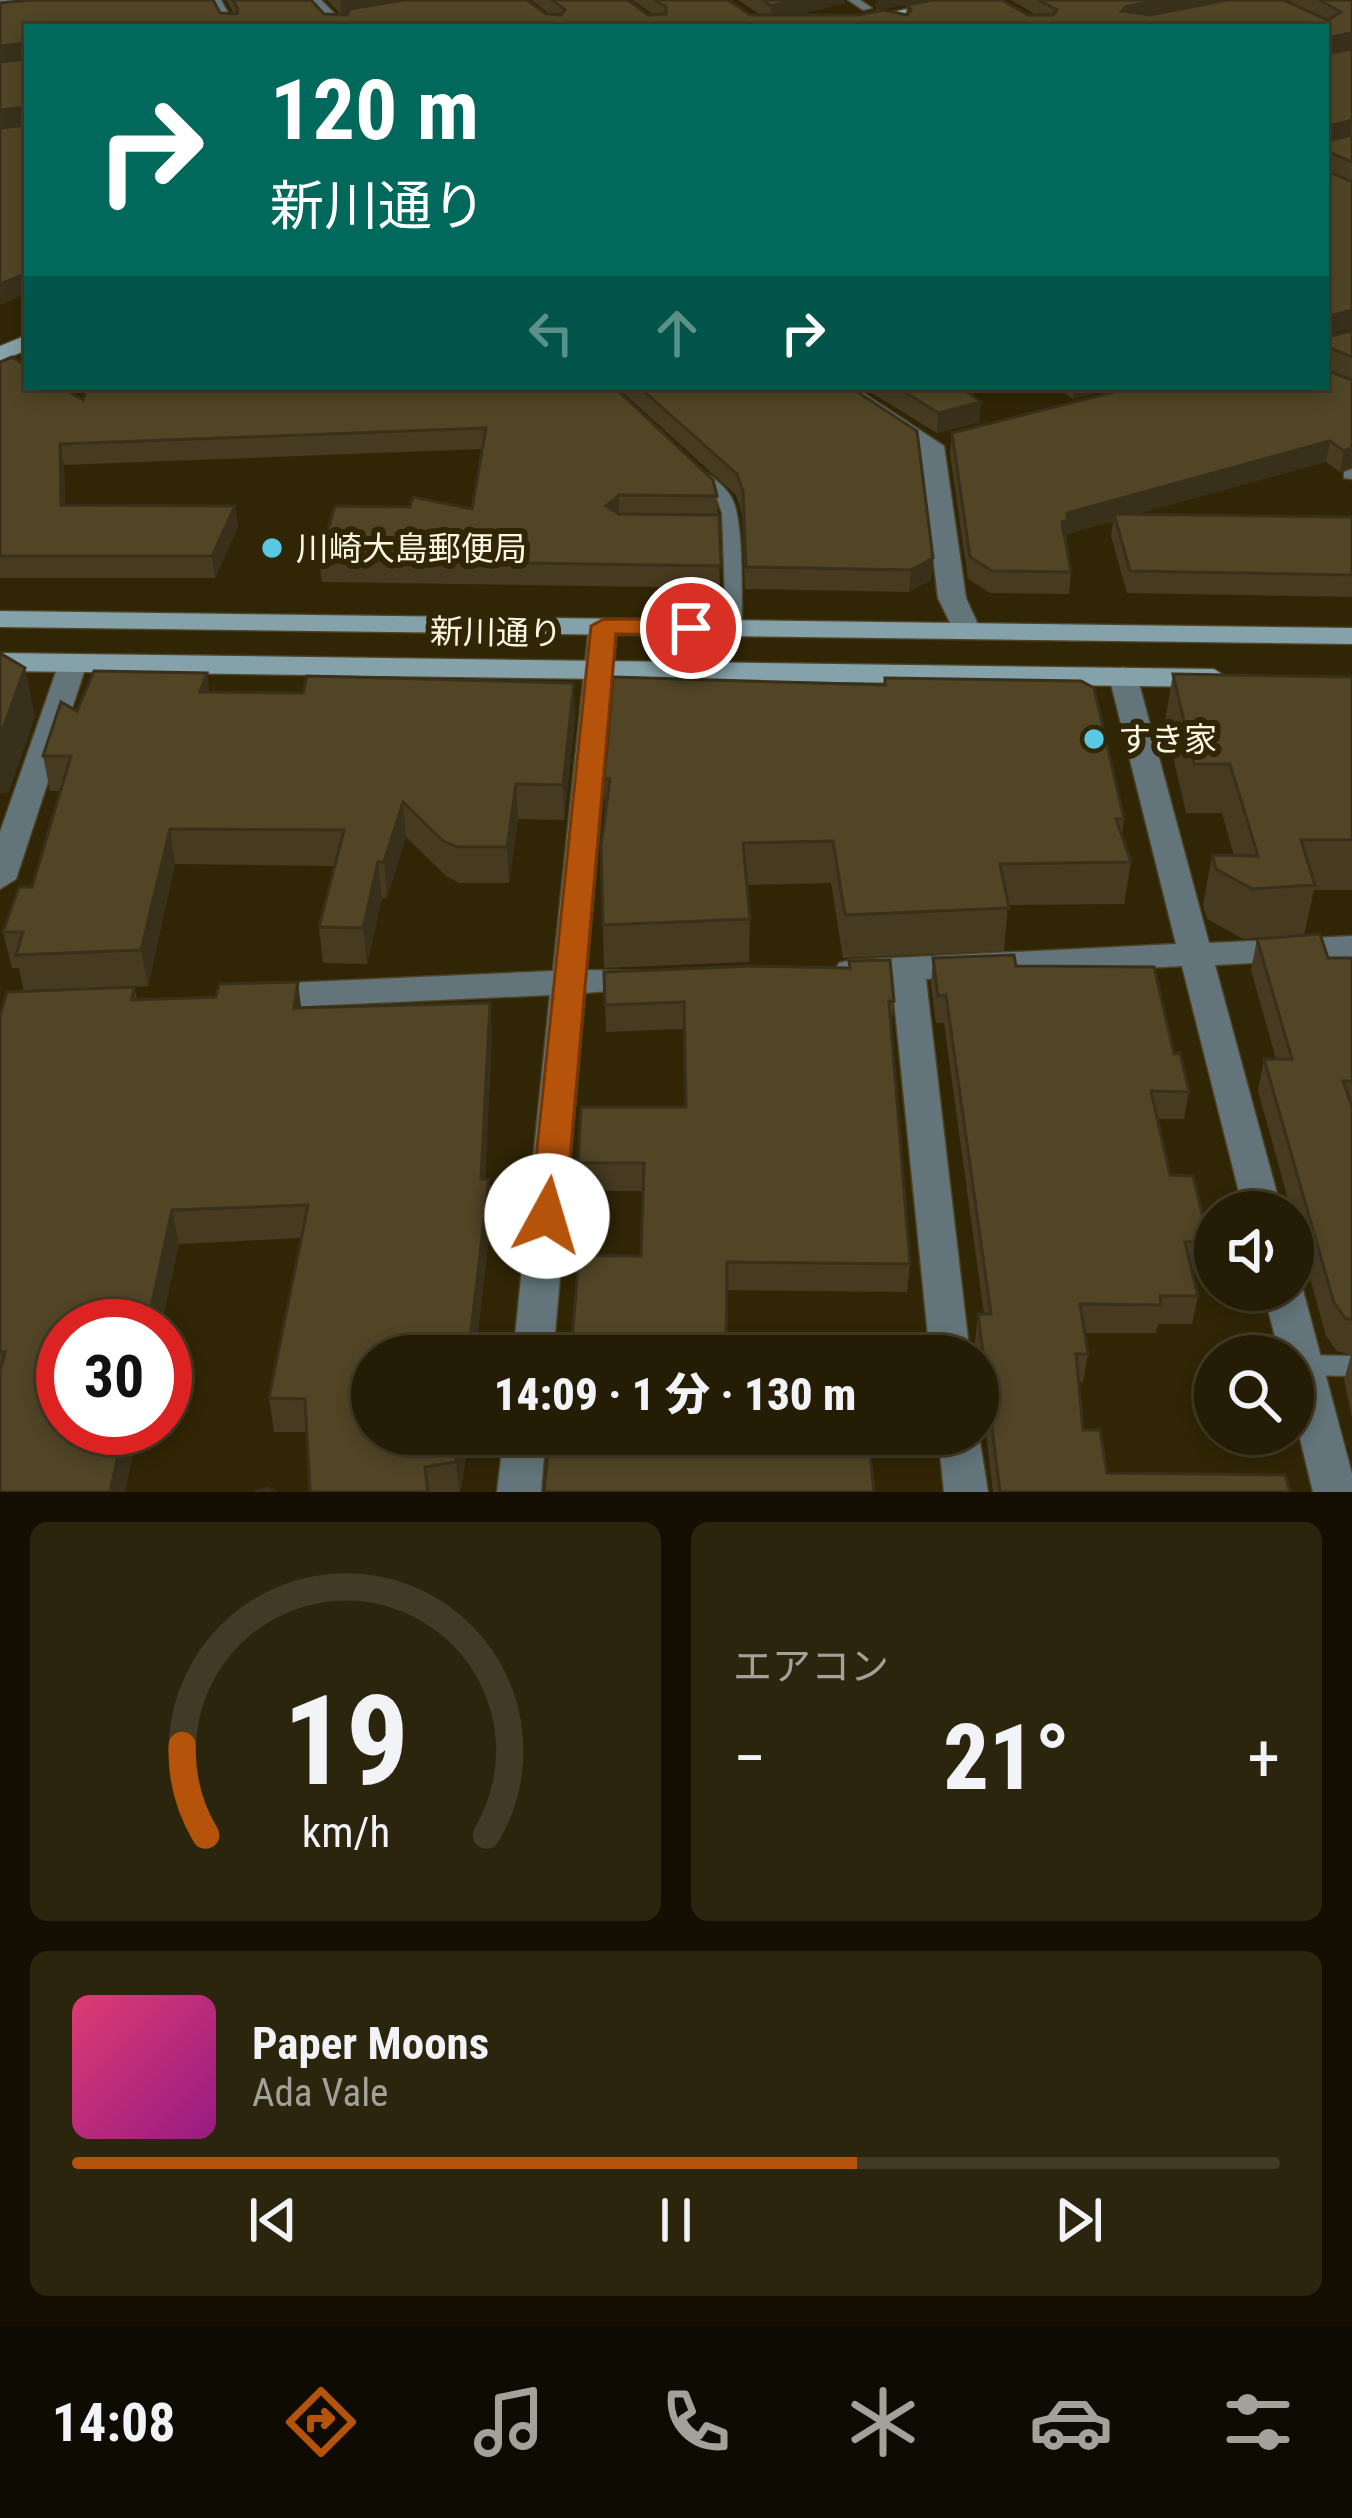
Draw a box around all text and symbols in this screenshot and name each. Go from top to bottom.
text: 120 m [270,61,479,160]
icon: right [72,72,228,228]
text: 新川通り [270,175,486,238]
icon: left [518,300,584,366]
icon: ahead [644,300,710,366]
icon: right [770,300,836,366]
place label: 川崎大島郵便局 [296,529,527,568]
marker: 川崎大島郵便局 [259,535,285,561]
pin [640,577,742,679]
icon: arrive [658,595,724,661]
street label: 新川通り [430,612,562,653]
place label: すき家 [1118,720,1217,759]
marker: すき家 [1081,726,1107,752]
position arrow [484,1153,610,1279]
map controls [1194,1191,1314,1455]
button: sound [1194,1191,1314,1311]
speed limit sign: 30 [36,1299,192,1455]
button: search [1194,1335,1314,1455]
text: 14:09 · 1 分 · 130 m [494,1368,856,1421]
text: エアコン [733,1644,889,1690]
text: 19 [282,1668,409,1814]
text: 21° [943,1706,1070,1811]
text: − [733,1720,766,1797]
text: + [1247,1720,1280,1797]
text: km/h [301,1806,390,1856]
text: Paper Moons [252,2017,489,2070]
text: Ada Vale [252,2070,388,2116]
icon: previous [240,2187,306,2253]
icon: pause [643,2187,709,2253]
icon: next [1046,2187,1112,2253]
icon: directions [279,2380,363,2464]
icon: music [467,2380,551,2464]
icon: phone [654,2380,738,2464]
icon: climate [841,2380,925,2464]
icon: car [1029,2380,1113,2464]
icon: filters [1216,2380,1300,2464]
text: 14:08 [52,2391,176,2454]

